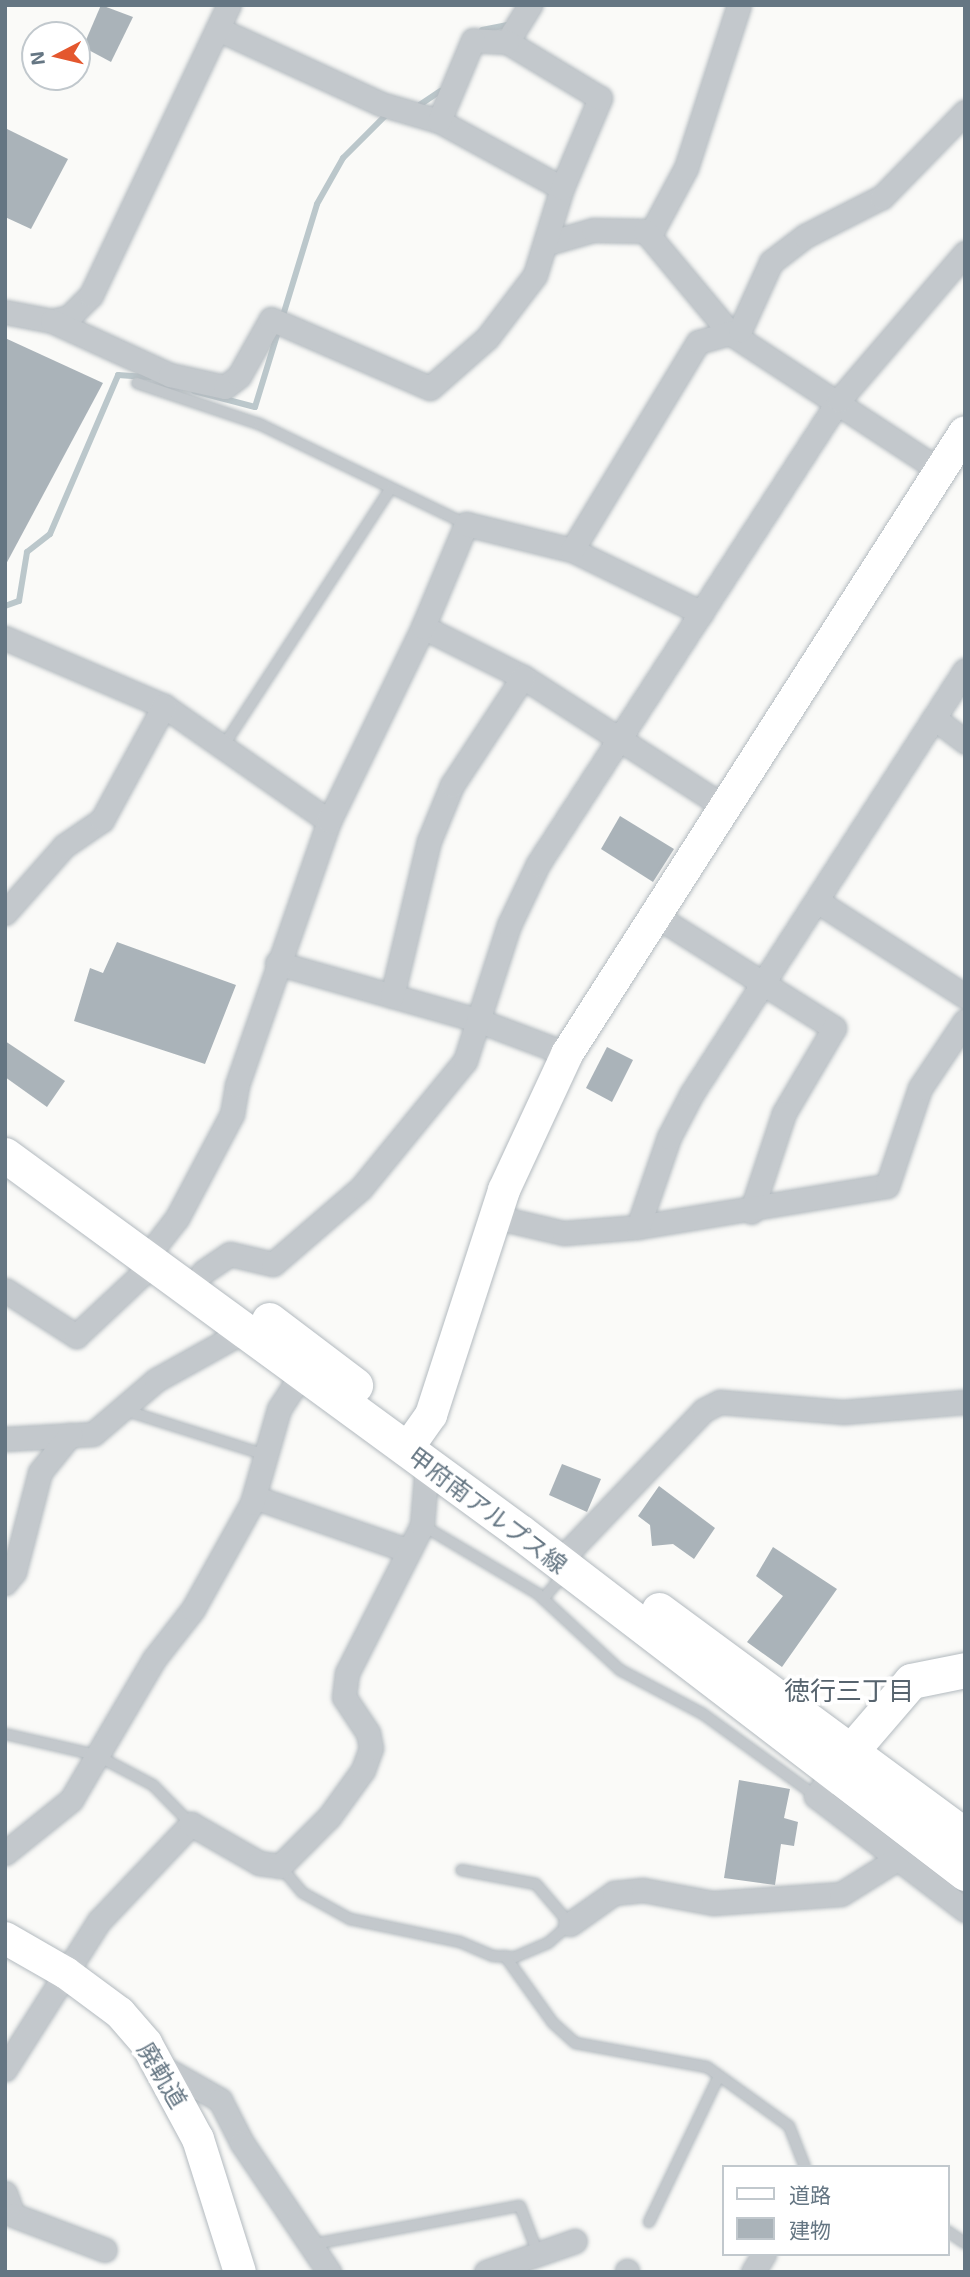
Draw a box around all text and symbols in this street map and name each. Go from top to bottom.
north arrow [21,21,91,91]
text: N [24,50,49,67]
street label: 甲府南アルプス線 [403,1441,573,1579]
district label: 徳行三丁目 [784,1674,914,1706]
street label: 廃軌道 [132,2037,194,2113]
legend [722,2165,949,2256]
text: 道路 [789,2182,831,2207]
text: 建物 [789,2217,831,2242]

